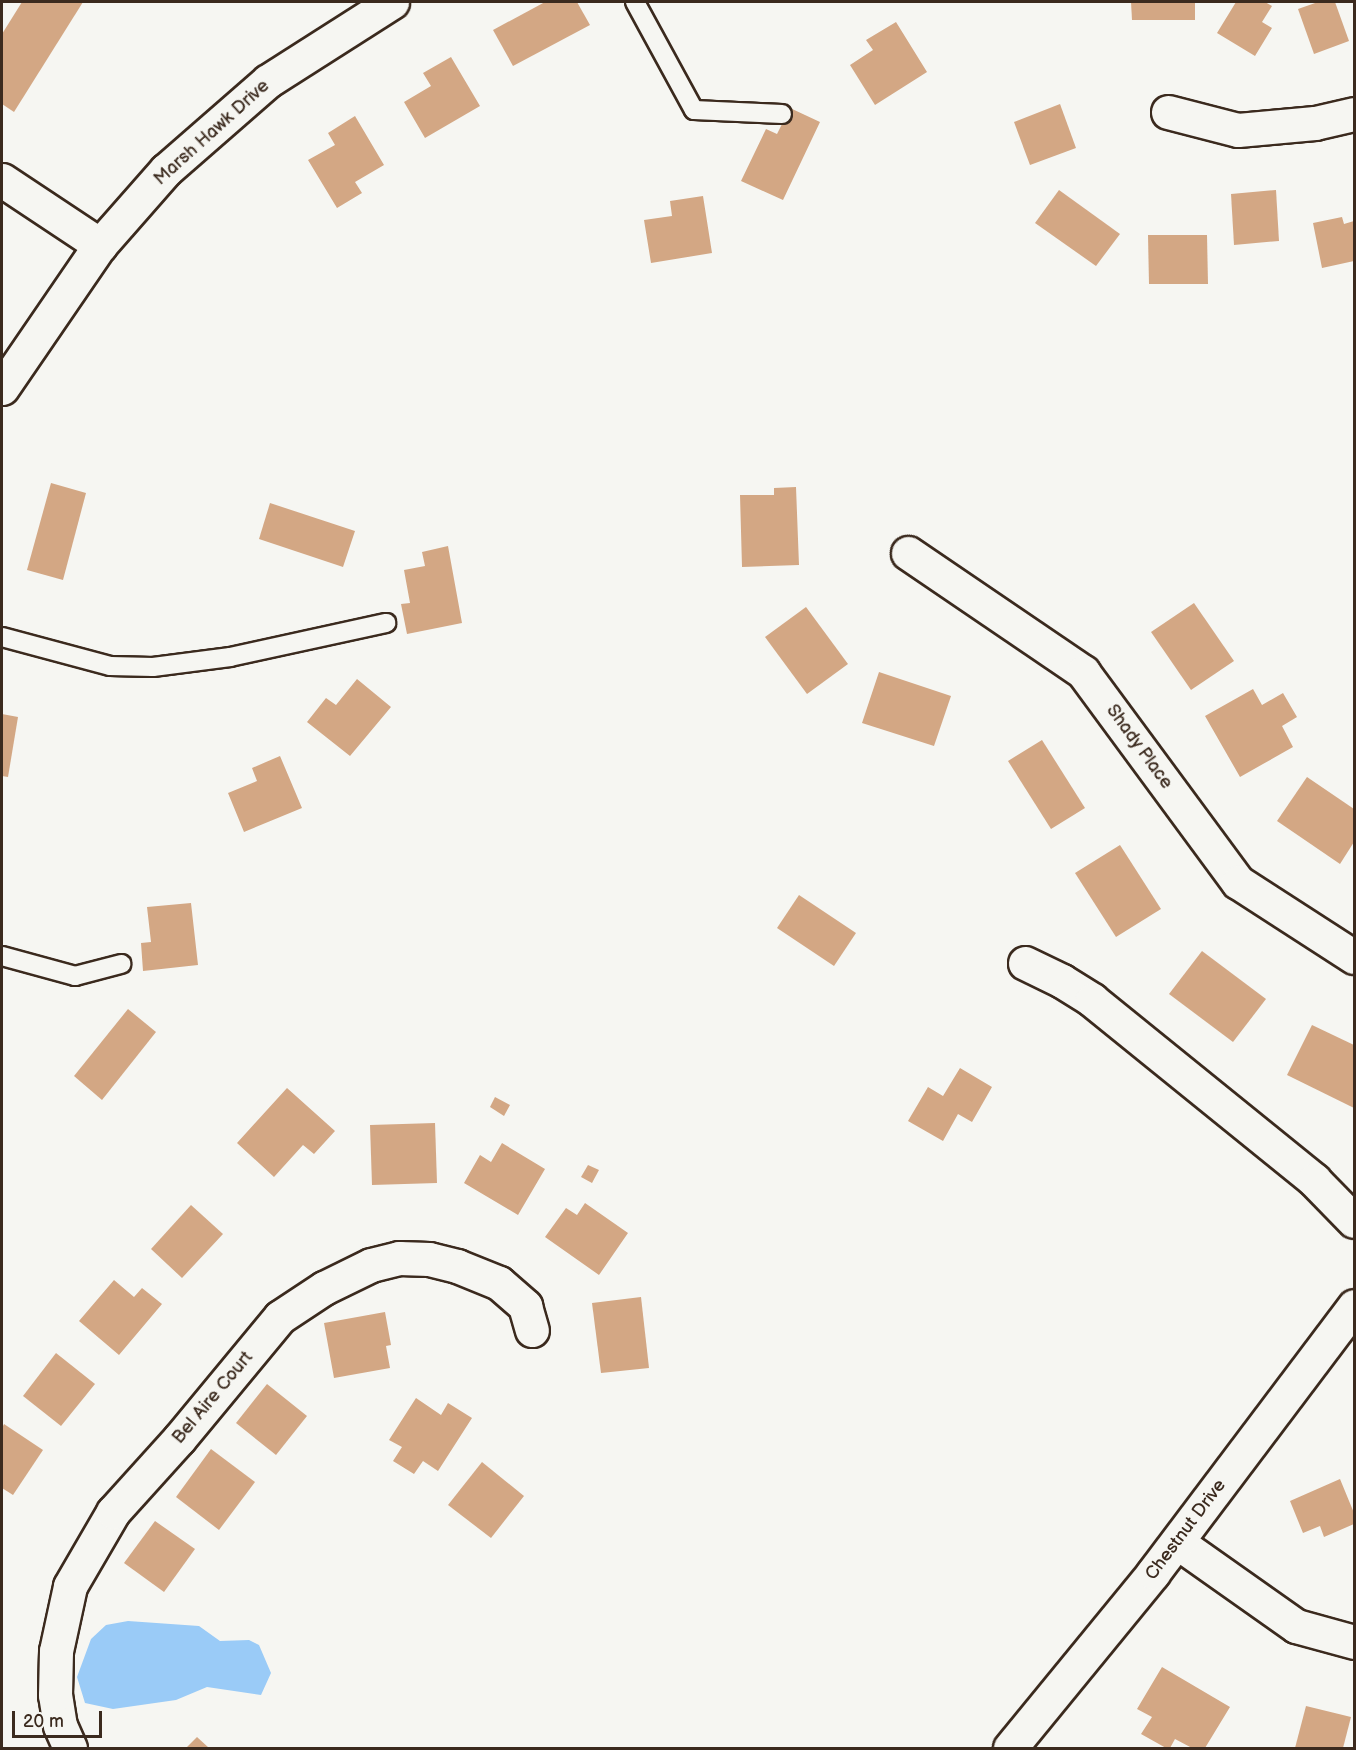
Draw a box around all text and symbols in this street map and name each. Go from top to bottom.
street label: Marsh Hawk Drive [150,76,274,190]
street label: Shady Place [1101,700,1177,794]
street label: Bel Aire Court [168,1347,258,1449]
street label: Chestnut Drive [1141,1475,1231,1585]
scale bar [15,1699,105,1737]
text: 20 m [23,1711,64,1732]

